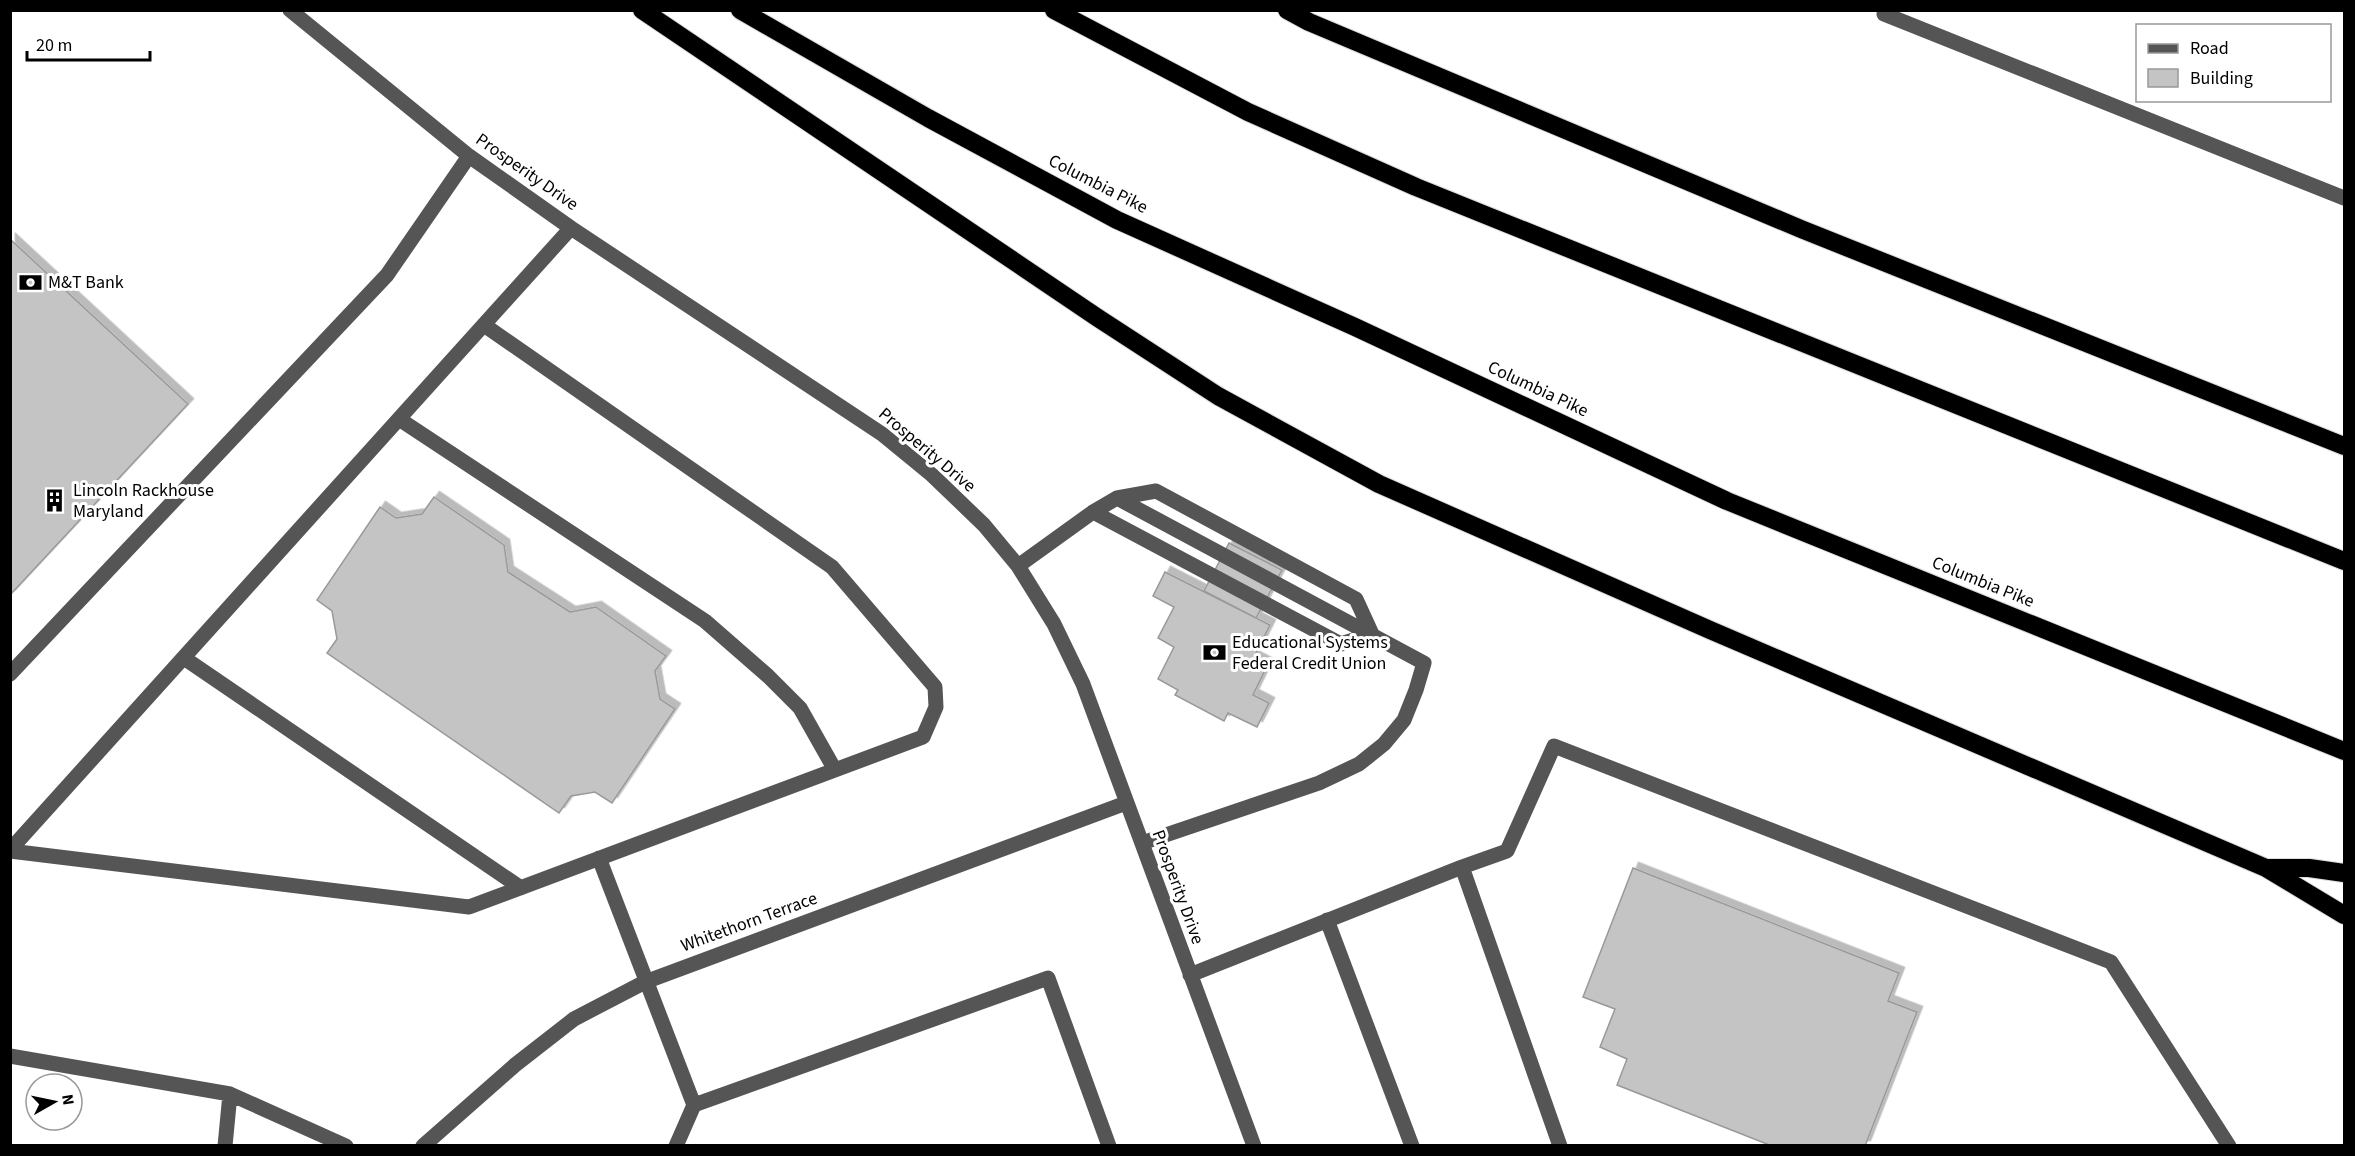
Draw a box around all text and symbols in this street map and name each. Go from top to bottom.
scale bar [27,24,150,62]
legend [2136,24,2331,102]
text: 20 m [36,33,72,58]
text: Road [2190,36,2229,61]
text: Building [2190,66,2253,91]
street label: Prosperity Drive [471,127,583,217]
street label: Columbia Pike [1044,148,1152,220]
bank icon: M&T Bank [17,269,43,295]
place label: M&T Bank [48,270,124,295]
street label: Columbia Pike [1484,355,1593,423]
street label: Prosperity Drive [873,402,981,498]
place label: Lincoln Rackhouse Maryland [73,478,214,524]
building icon: Lincoln Rackhouse Maryland [42,487,68,513]
street label: Columbia Pike [1928,550,2038,614]
place label: Educational Systems Federal Credit Union [1232,630,1388,676]
bank icon: Educational Systems Federal Credit Union [1201,639,1227,665]
street label: Prosperity Drive [1146,826,1210,948]
street label: Whitethorn Terrace [677,886,821,958]
north arrow [24,1072,84,1132]
text: N [56,1093,80,1107]

